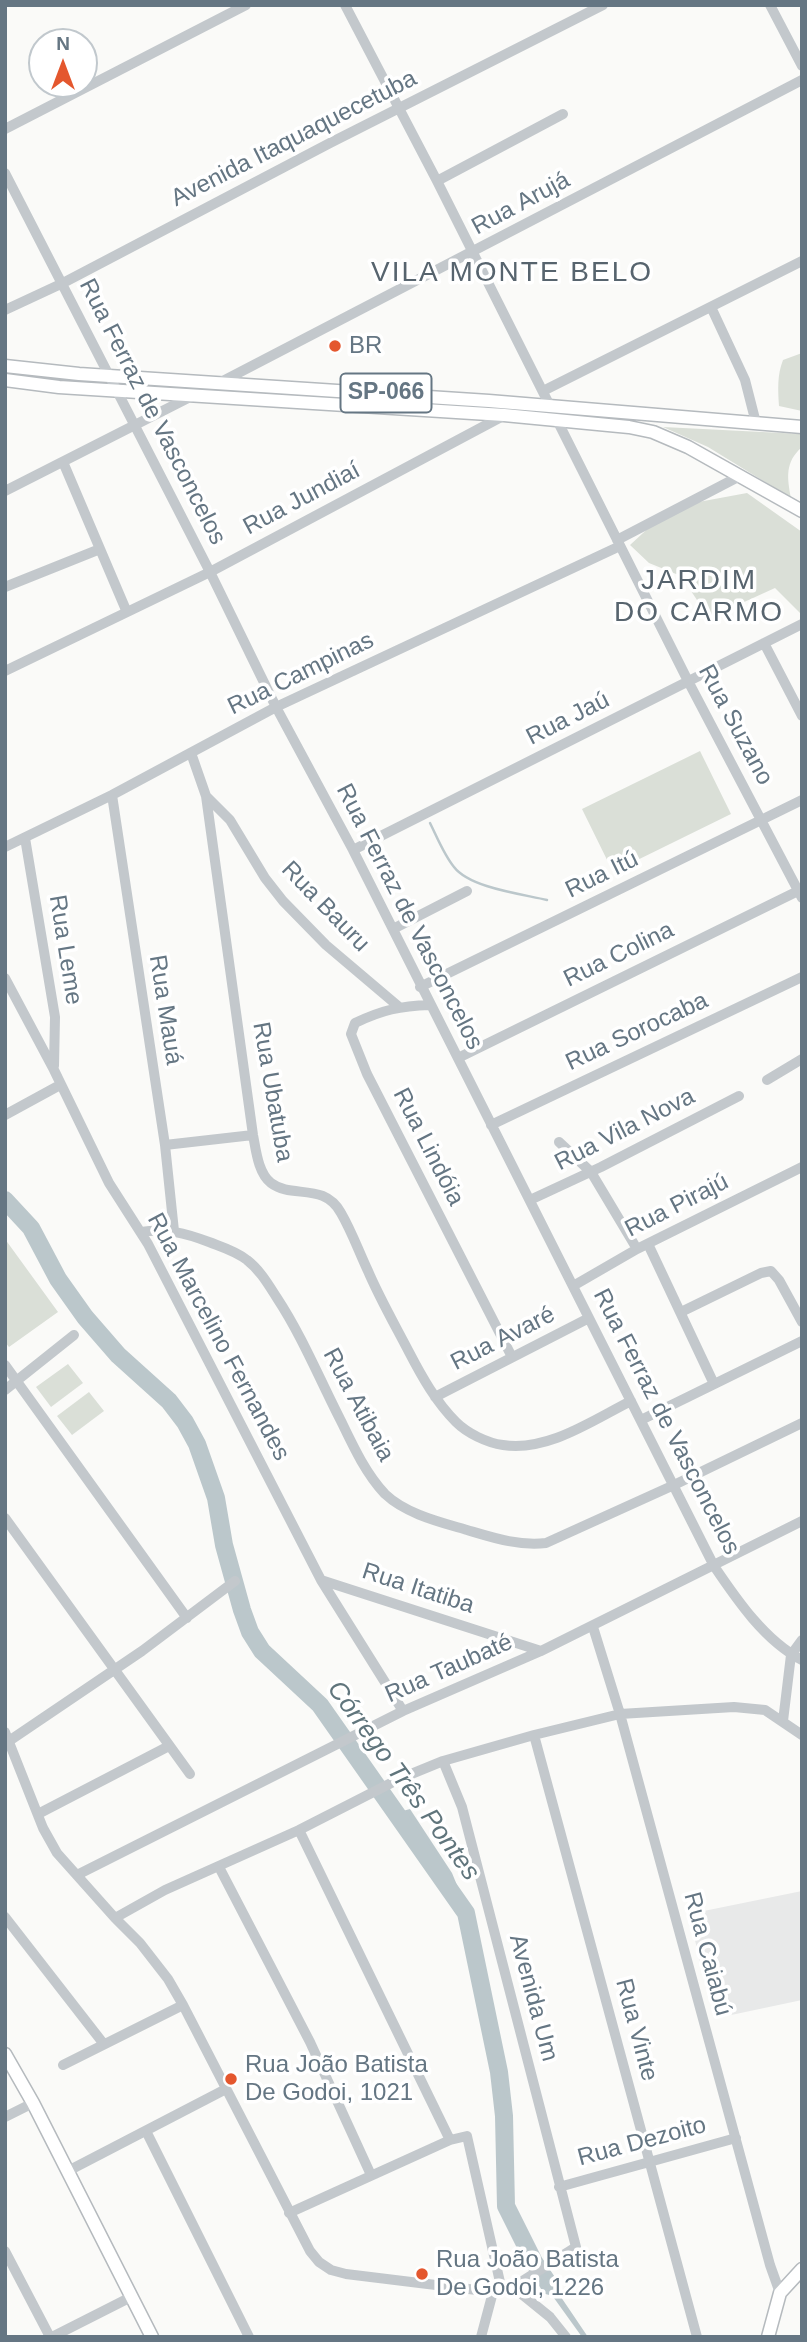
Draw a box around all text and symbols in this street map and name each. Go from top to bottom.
north arrow [28,28,98,98]
text: N [56,33,70,54]
street label: Avenida Itaquaquecetuba [166,64,422,214]
street label: Rua Arujá [467,166,575,242]
district label: VILA MONTE BELO [373,256,651,290]
street label: Rua Ferraz de Vasconcelos [72,274,232,550]
place label: BR [349,332,382,360]
marker: BR [327,338,343,354]
road number: SP-066 [340,374,432,412]
street label: Rua Jundiaí [239,456,365,542]
district label: JARDIM DO CARMO [615,564,783,630]
street label: Rua Campinas [223,626,379,722]
street label: Rua Suzano [691,660,779,790]
street label: Rua Jaú [522,686,614,752]
street label: Rua Ferraz de Vasconcelos [329,779,489,1055]
street label: Rua Itú [561,845,643,905]
street label: Rua Bauru [275,856,375,958]
street label: Rua Leme [42,893,88,1007]
street label: Rua Colina [559,916,679,994]
street label: Rua Mauá [142,953,188,1067]
street label: Rua Sorocaba [561,987,713,1077]
street label: Rua Ubatuba [246,1020,298,1164]
street label: Rua Vila Nova [550,1082,700,1178]
street label: Rua Lindóia [386,1083,470,1211]
street label: Rua Pirajú [621,1168,733,1244]
street label: Rua Marcelino Fernandes [140,1208,296,1466]
street label: Rua Ferraz de Vasconcelos [586,1284,746,1560]
street label: Rua Avaré [446,1301,560,1377]
street label: Rua Atibaia [316,1343,400,1467]
street label: Rua Itatiba [358,1557,478,1621]
street label: Rua Taubaté [381,1628,517,1710]
water label: Córrego Três Pontes [320,1675,486,1887]
street label: Rua Caiabú [677,1889,737,2019]
street label: Avenida Um [502,1931,564,2065]
street label: Rua Vinte [609,1976,663,2084]
place label: Rua João Batista De Godoi, 1021 [245,2051,428,2107]
marker: Rua João Batista De Godoi, 1021 [223,2071,239,2087]
street label: Rua Dezoito [574,2111,710,2173]
place label: Rua João Batista De Godoi, 1226 [436,2246,619,2302]
marker: Rua João Batista De Godoi, 1226 [414,2266,430,2282]

